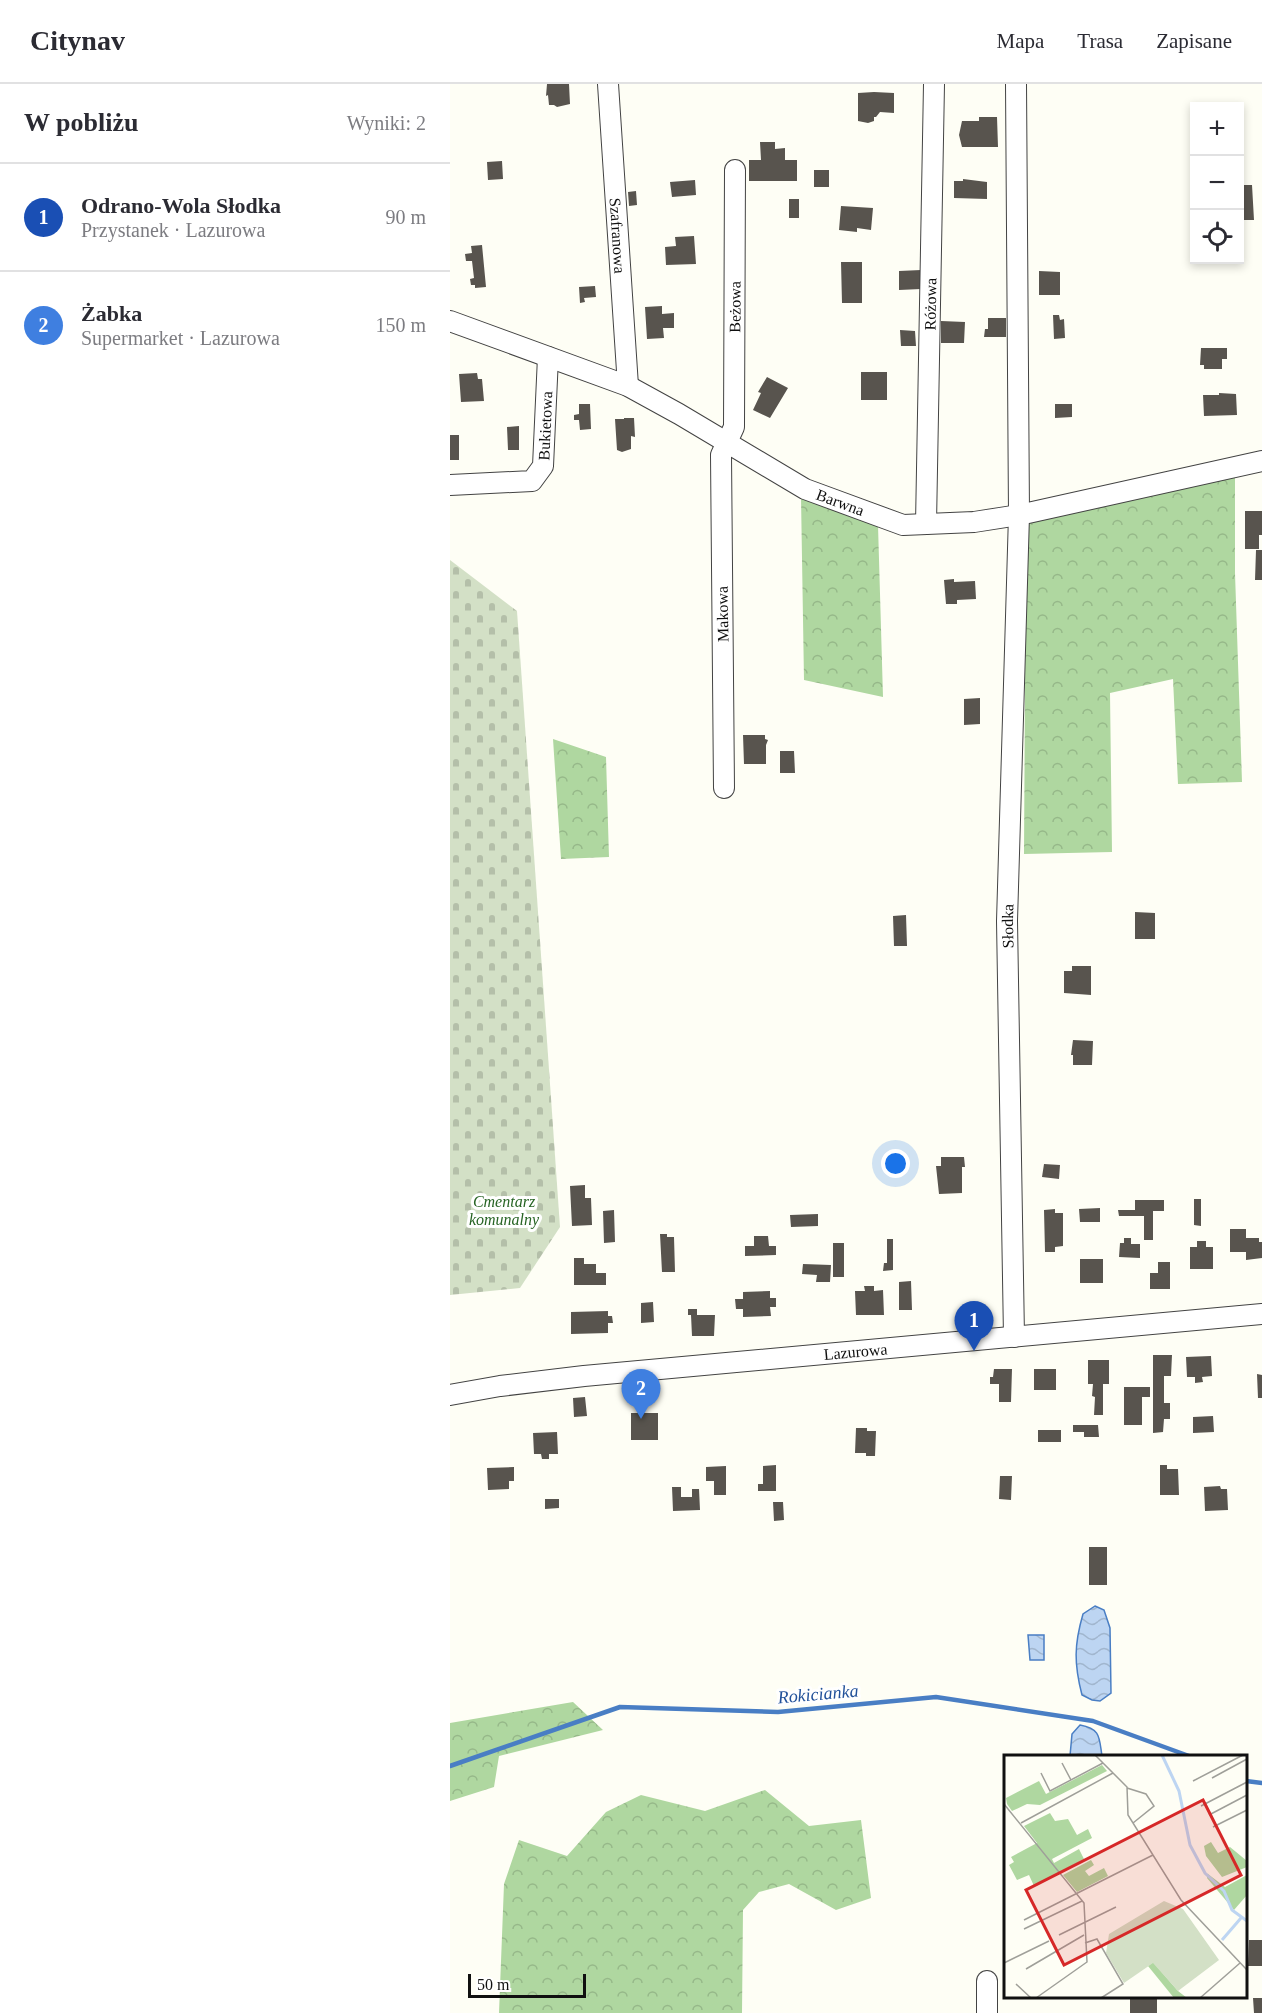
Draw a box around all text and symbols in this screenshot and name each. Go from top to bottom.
text: Citynav [30,25,125,56]
text: Mapa [996,29,1044,53]
text: Trasa [1077,29,1123,53]
text: Zapisane [1156,29,1232,53]
map controls [1190,102,1244,264]
button: + [1190,102,1244,156]
text: W pobliżu [24,108,138,137]
text: Wyniki: 2 [347,112,426,134]
button: − [1190,156,1244,210]
text: Odrano-Wola Słodka [81,193,281,218]
street label: Szafranowa [607,197,629,274]
text: 1 [39,206,49,228]
text: 90 m [385,206,426,228]
button: locate [1190,210,1244,264]
text: Przystanek · Lazurowa [81,219,265,241]
street label: Różowa [922,278,939,330]
street label: Beżowa [726,281,744,333]
text: Żabka [81,301,142,326]
text: 2 [39,314,49,336]
text: 150 m [375,314,426,336]
text: Supermarket · Lazurowa [81,327,280,349]
street label: Bukietowa [535,391,555,461]
street label: Barwna [814,486,867,519]
street label: Makowa [714,586,731,642]
street label: Słodka [999,904,1017,948]
your location [881,1149,910,1178]
park label: Cmentarz komunalny [469,1193,540,1229]
pin: 1 [954,1302,994,1351]
street label: Lazurowa [823,1340,888,1363]
pin: 2 [622,1370,660,1419]
water label: Rokicianka [776,1681,859,1708]
inset map [1004,1755,1247,1998]
scale bar [468,1971,586,1998]
text: 50 m [477,1976,509,1993]

